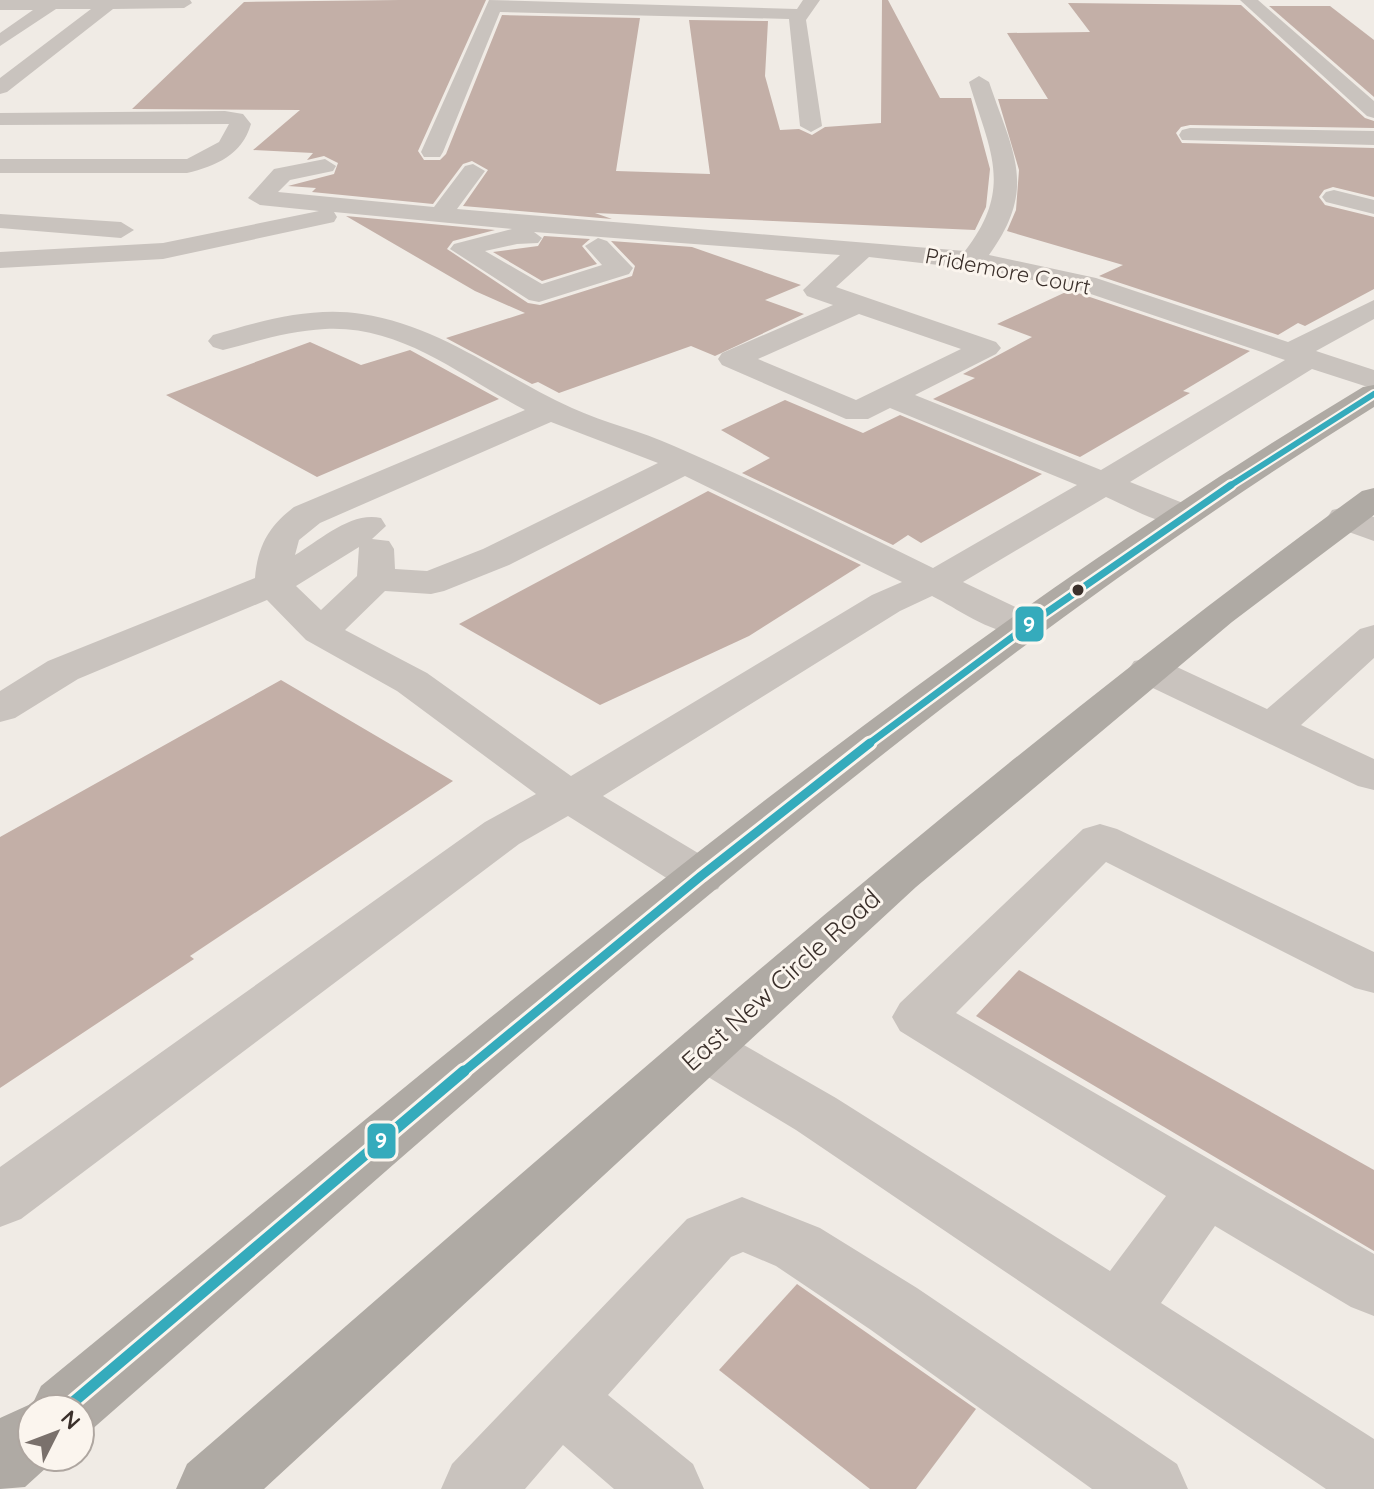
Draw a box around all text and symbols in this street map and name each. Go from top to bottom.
street label: Pridemore Court [923,241,1093,301]
unlabelled marker [1070,582,1086,598]
line badge: 9 [1014,605,1045,643]
text: 9 [1023,610,1035,638]
street label: East New Circle Road [674,882,887,1078]
line badge: 9 [366,1122,397,1160]
text: 9 [375,1126,387,1154]
north arrow [16,1393,96,1473]
text: N [55,1404,87,1435]

